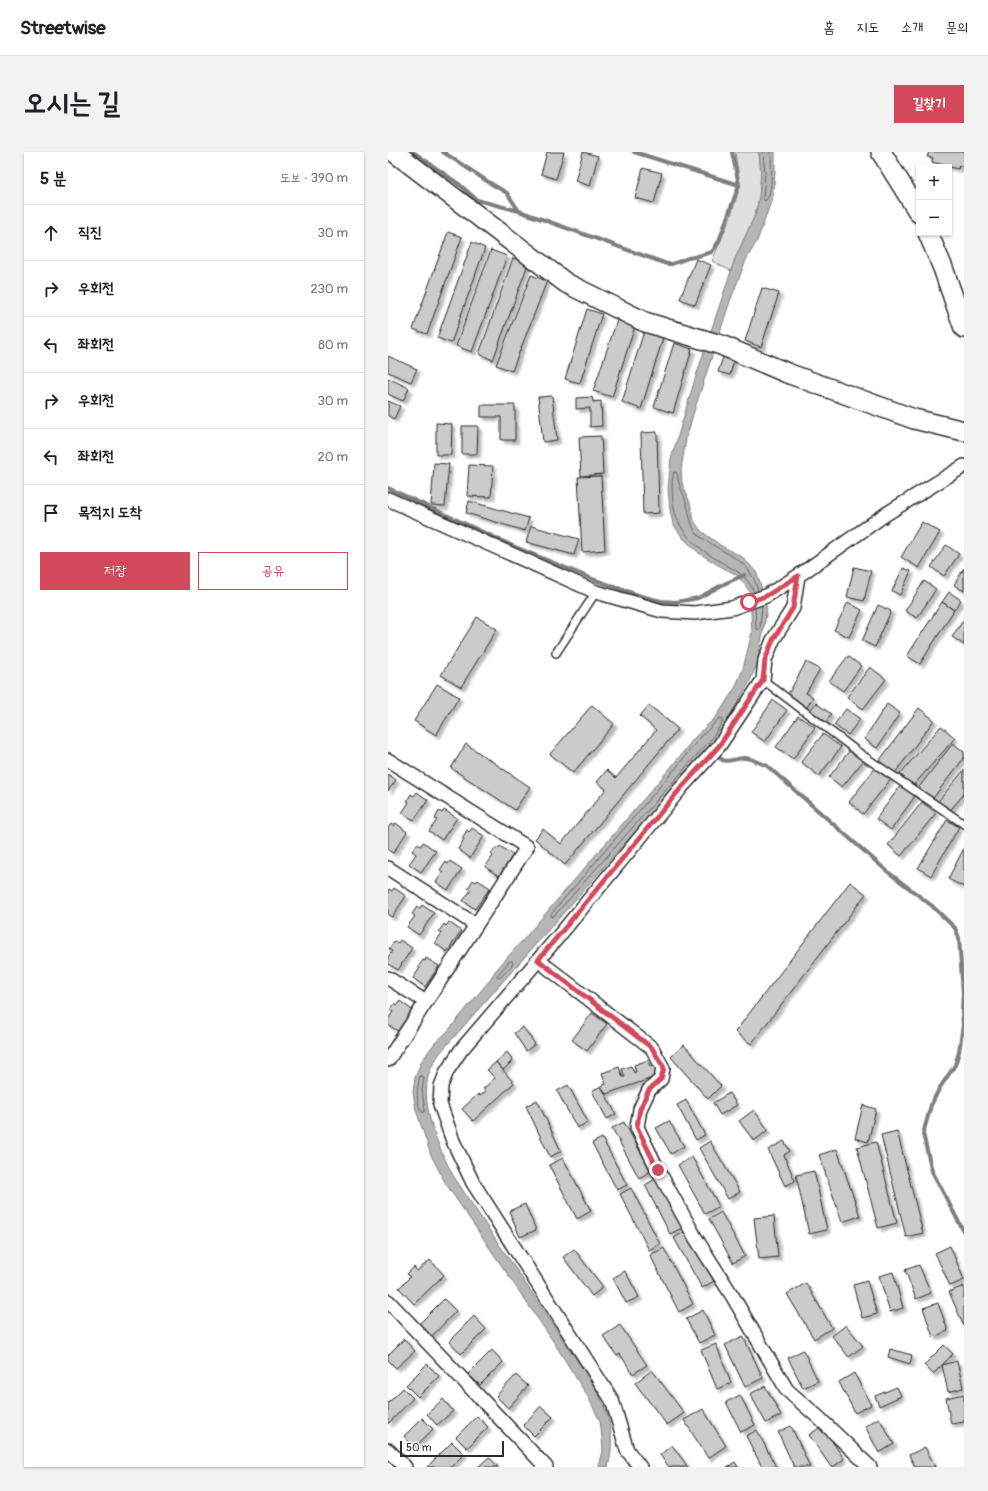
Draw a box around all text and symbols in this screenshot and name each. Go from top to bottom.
text: Streetwise [20,16,106,40]
text: 홈 [823,19,834,36]
text: 지도 [856,19,879,36]
text: 소개 [901,19,923,36]
text: 문의 [945,19,968,36]
button: 길찾기 [894,85,964,123]
text: 오시는 길 [24,86,120,121]
map controls [916,164,952,236]
button: + [916,164,952,200]
text: 5 분 [40,168,67,189]
text: 도보 · 390 m [280,170,348,186]
button: − [916,200,952,236]
icon: ahead [40,222,62,244]
text: 직진 [78,223,102,242]
text: 30 m [318,225,348,241]
icon: right [40,278,62,300]
text: 우회전 [78,279,114,298]
text: 230 m [311,281,348,297]
icon: left [40,334,62,356]
text: 좌회전 [78,335,114,354]
text: 80 m [318,337,348,353]
icon: right [40,390,62,412]
text: 우회전 [78,391,114,410]
text: 30 m [318,393,348,409]
icon: left [40,446,62,468]
text: 좌회전 [78,447,114,466]
text: 20 m [317,449,348,465]
icon: arrive [40,502,62,524]
text: 목적지 도착 [78,503,142,522]
button: 저장 [40,552,190,590]
button: 공유 [198,552,348,590]
route start [740,593,758,611]
route end [649,1161,667,1179]
scale bar [400,1439,504,1458]
text: 50 m [406,1441,432,1454]

